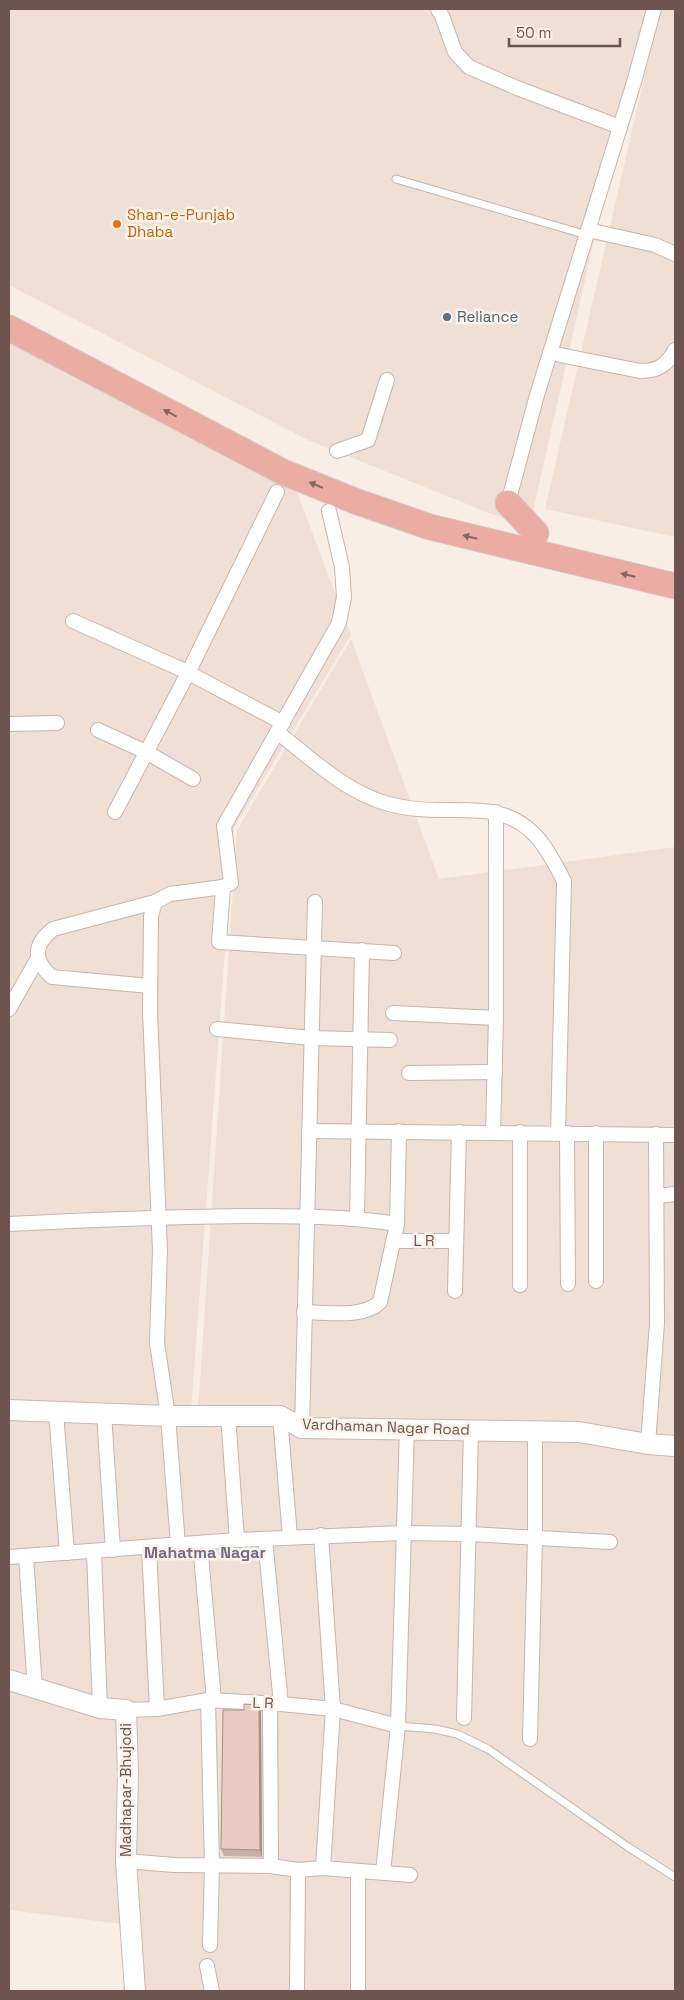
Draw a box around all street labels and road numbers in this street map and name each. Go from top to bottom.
street label: L R [413,1231,435,1250]
street label: Vardhaman Nagar Road [302,1414,470,1439]
street label: L R [252,1693,274,1712]
street label: Madhapar-Bhujodi [116,1723,135,1857]

